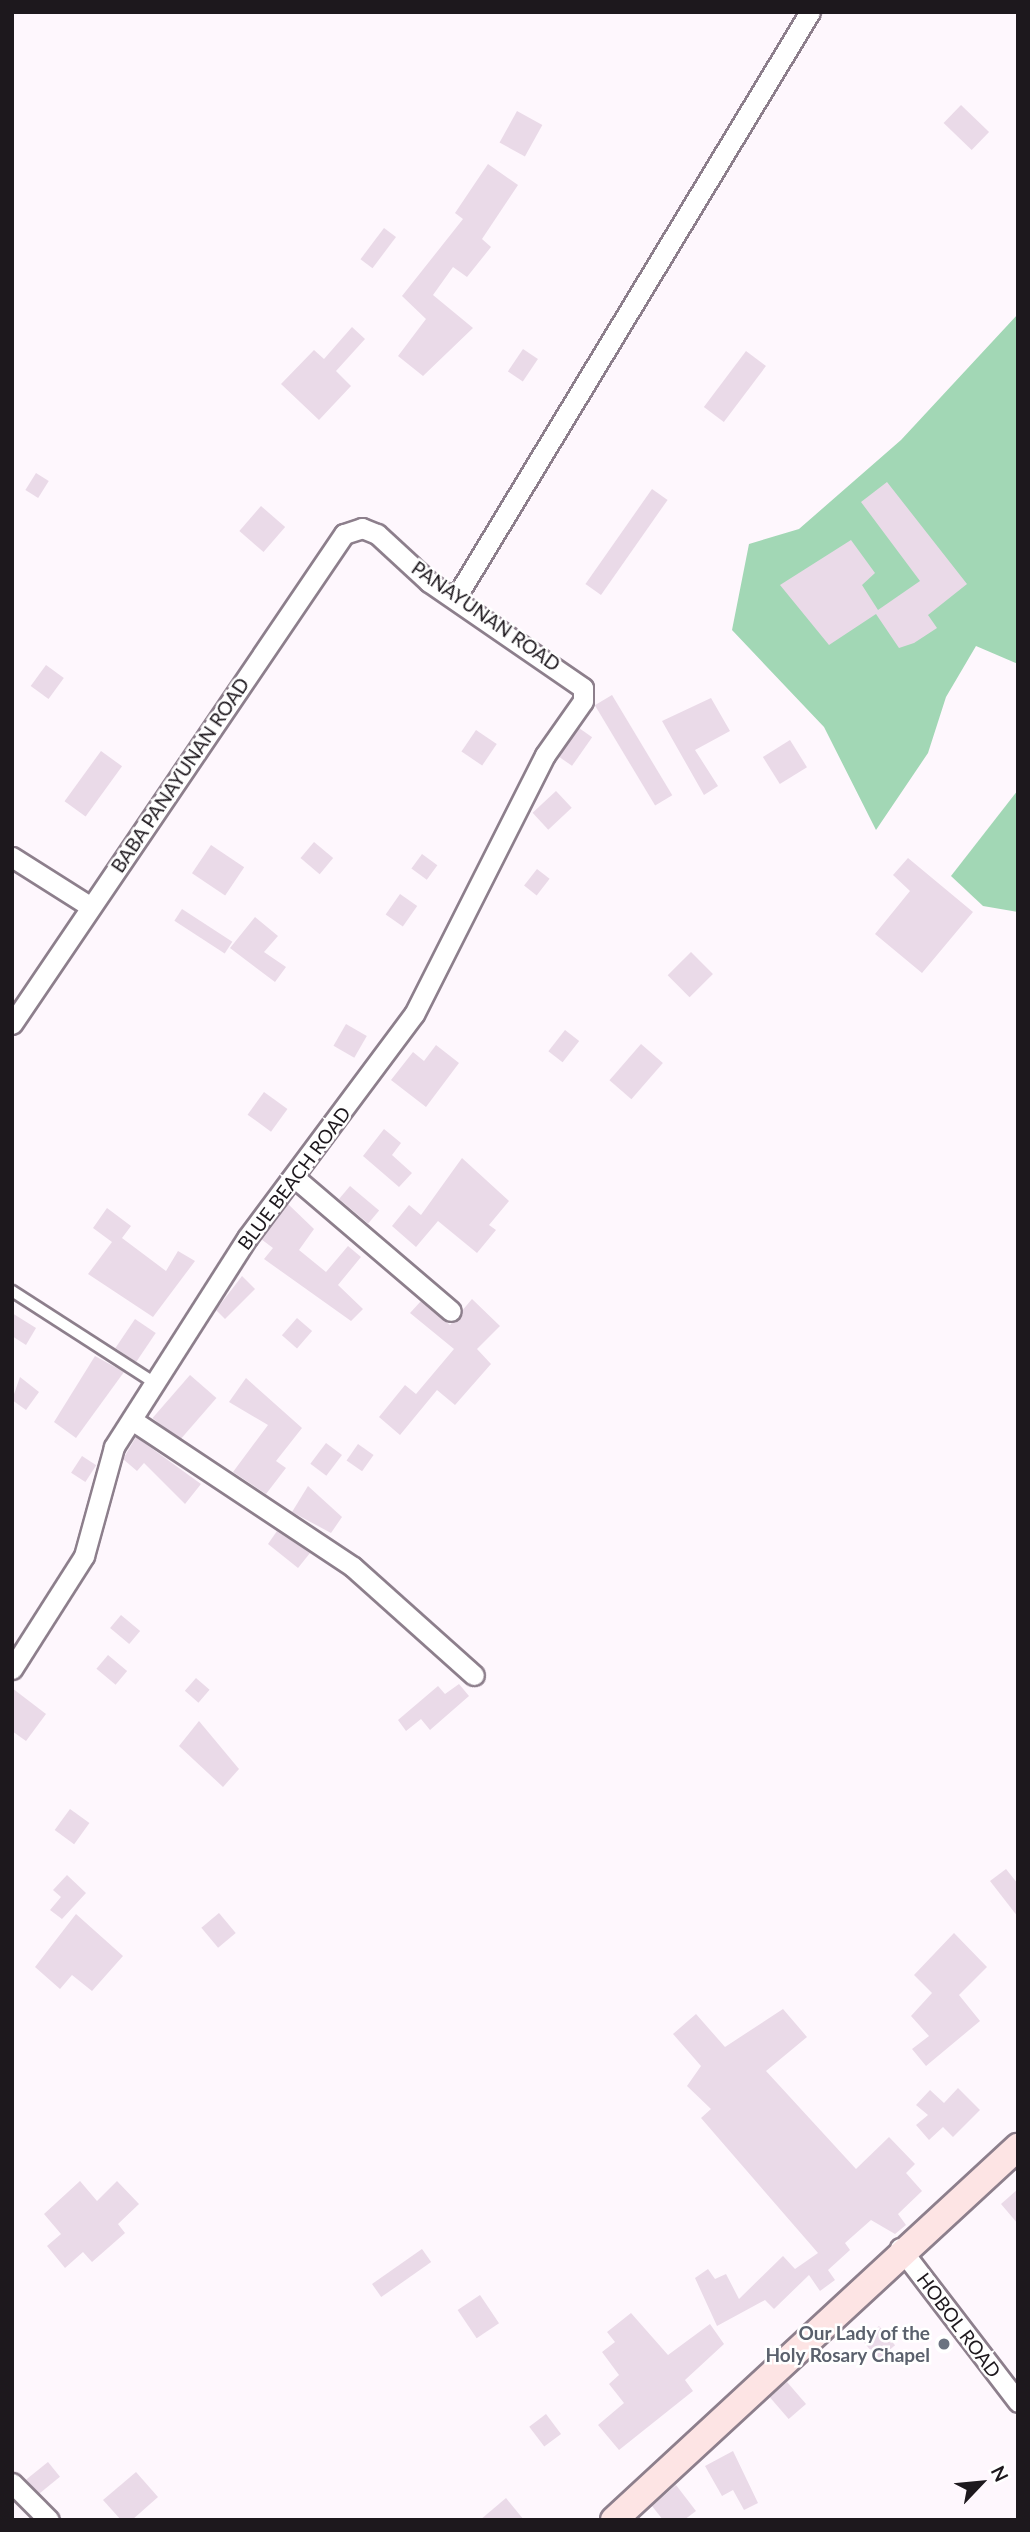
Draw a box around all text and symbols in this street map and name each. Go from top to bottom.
street label: PANAYUNAN ROAD [407,556,565,676]
street label: BABA PANAYUNAN ROAD [106,673,254,877]
street label: BLUE BEACH ROAD [233,1102,355,1254]
street label: HOBOL ROAD [912,2268,1006,2382]
place label: Our Lady of the Holy Rosary Chapel [765,2322,930,2366]
marker: Our Lady of the Holy Rosary Chapel [936,2336,952,2352]
north arrow [946,2448,1016,2518]
text: N [987,2462,1014,2485]

